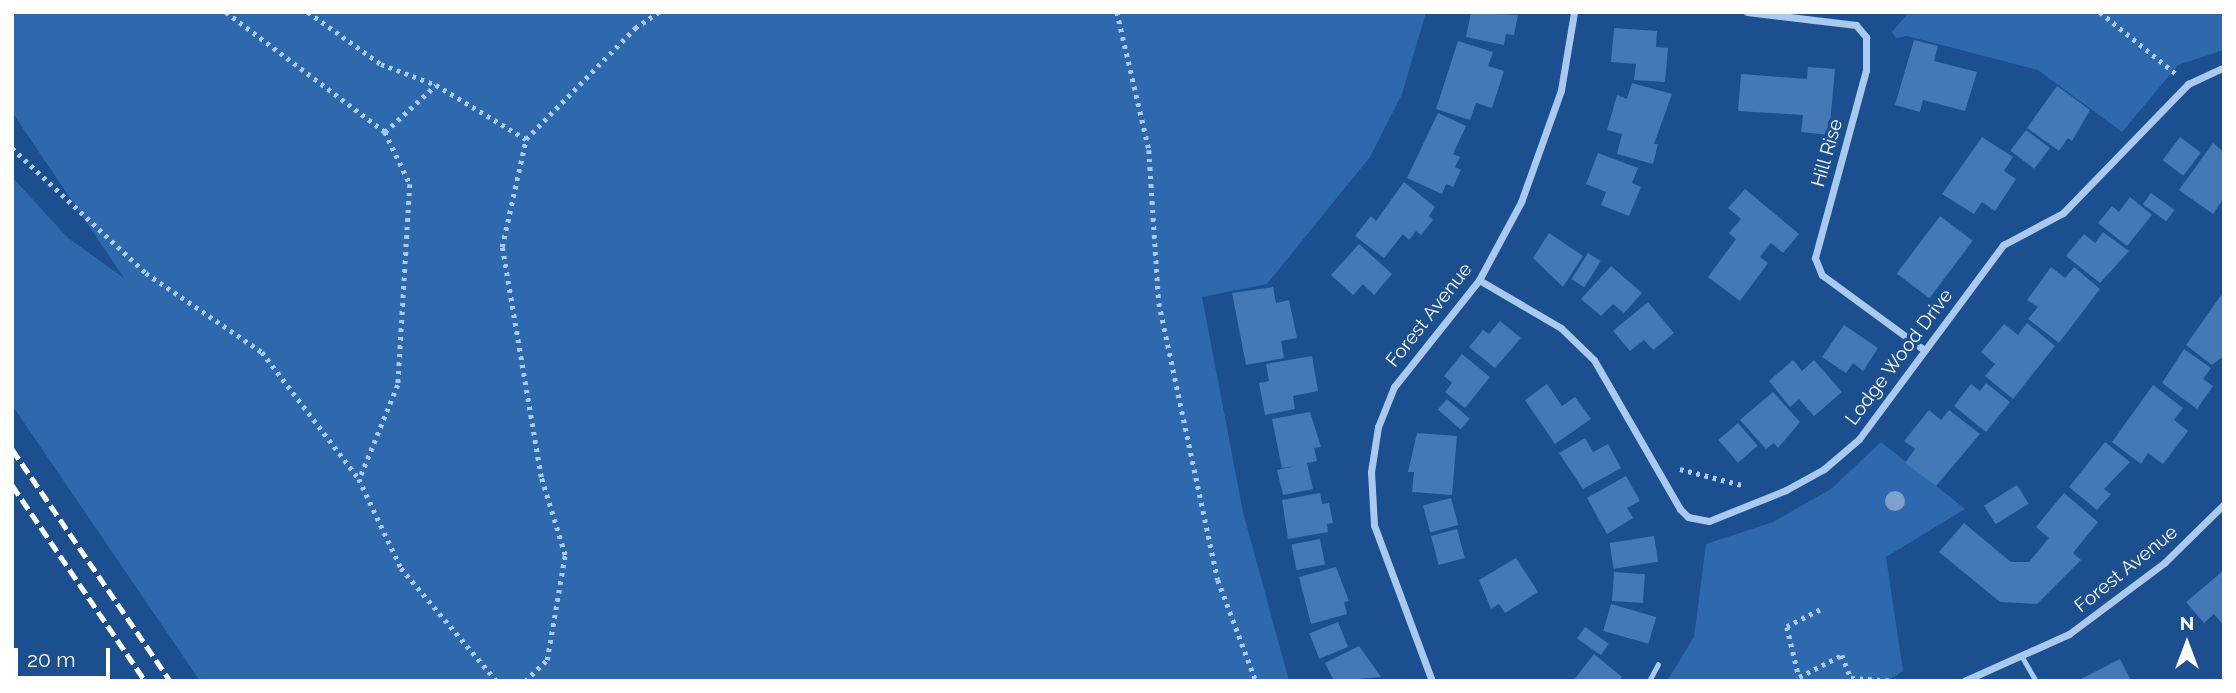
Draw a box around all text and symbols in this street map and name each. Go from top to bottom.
street label: Hill Rise [1806,116,1848,190]
street label: Forest Avenue [1381,258,1477,372]
street label: Lodge Wood Drive [1840,284,1958,430]
street label: Forest Avenue [2070,520,2182,618]
north arrow [2152,609,2222,679]
text: N [2180,612,2194,634]
scale bar [18,634,114,678]
text: 20 m [27,647,75,672]

